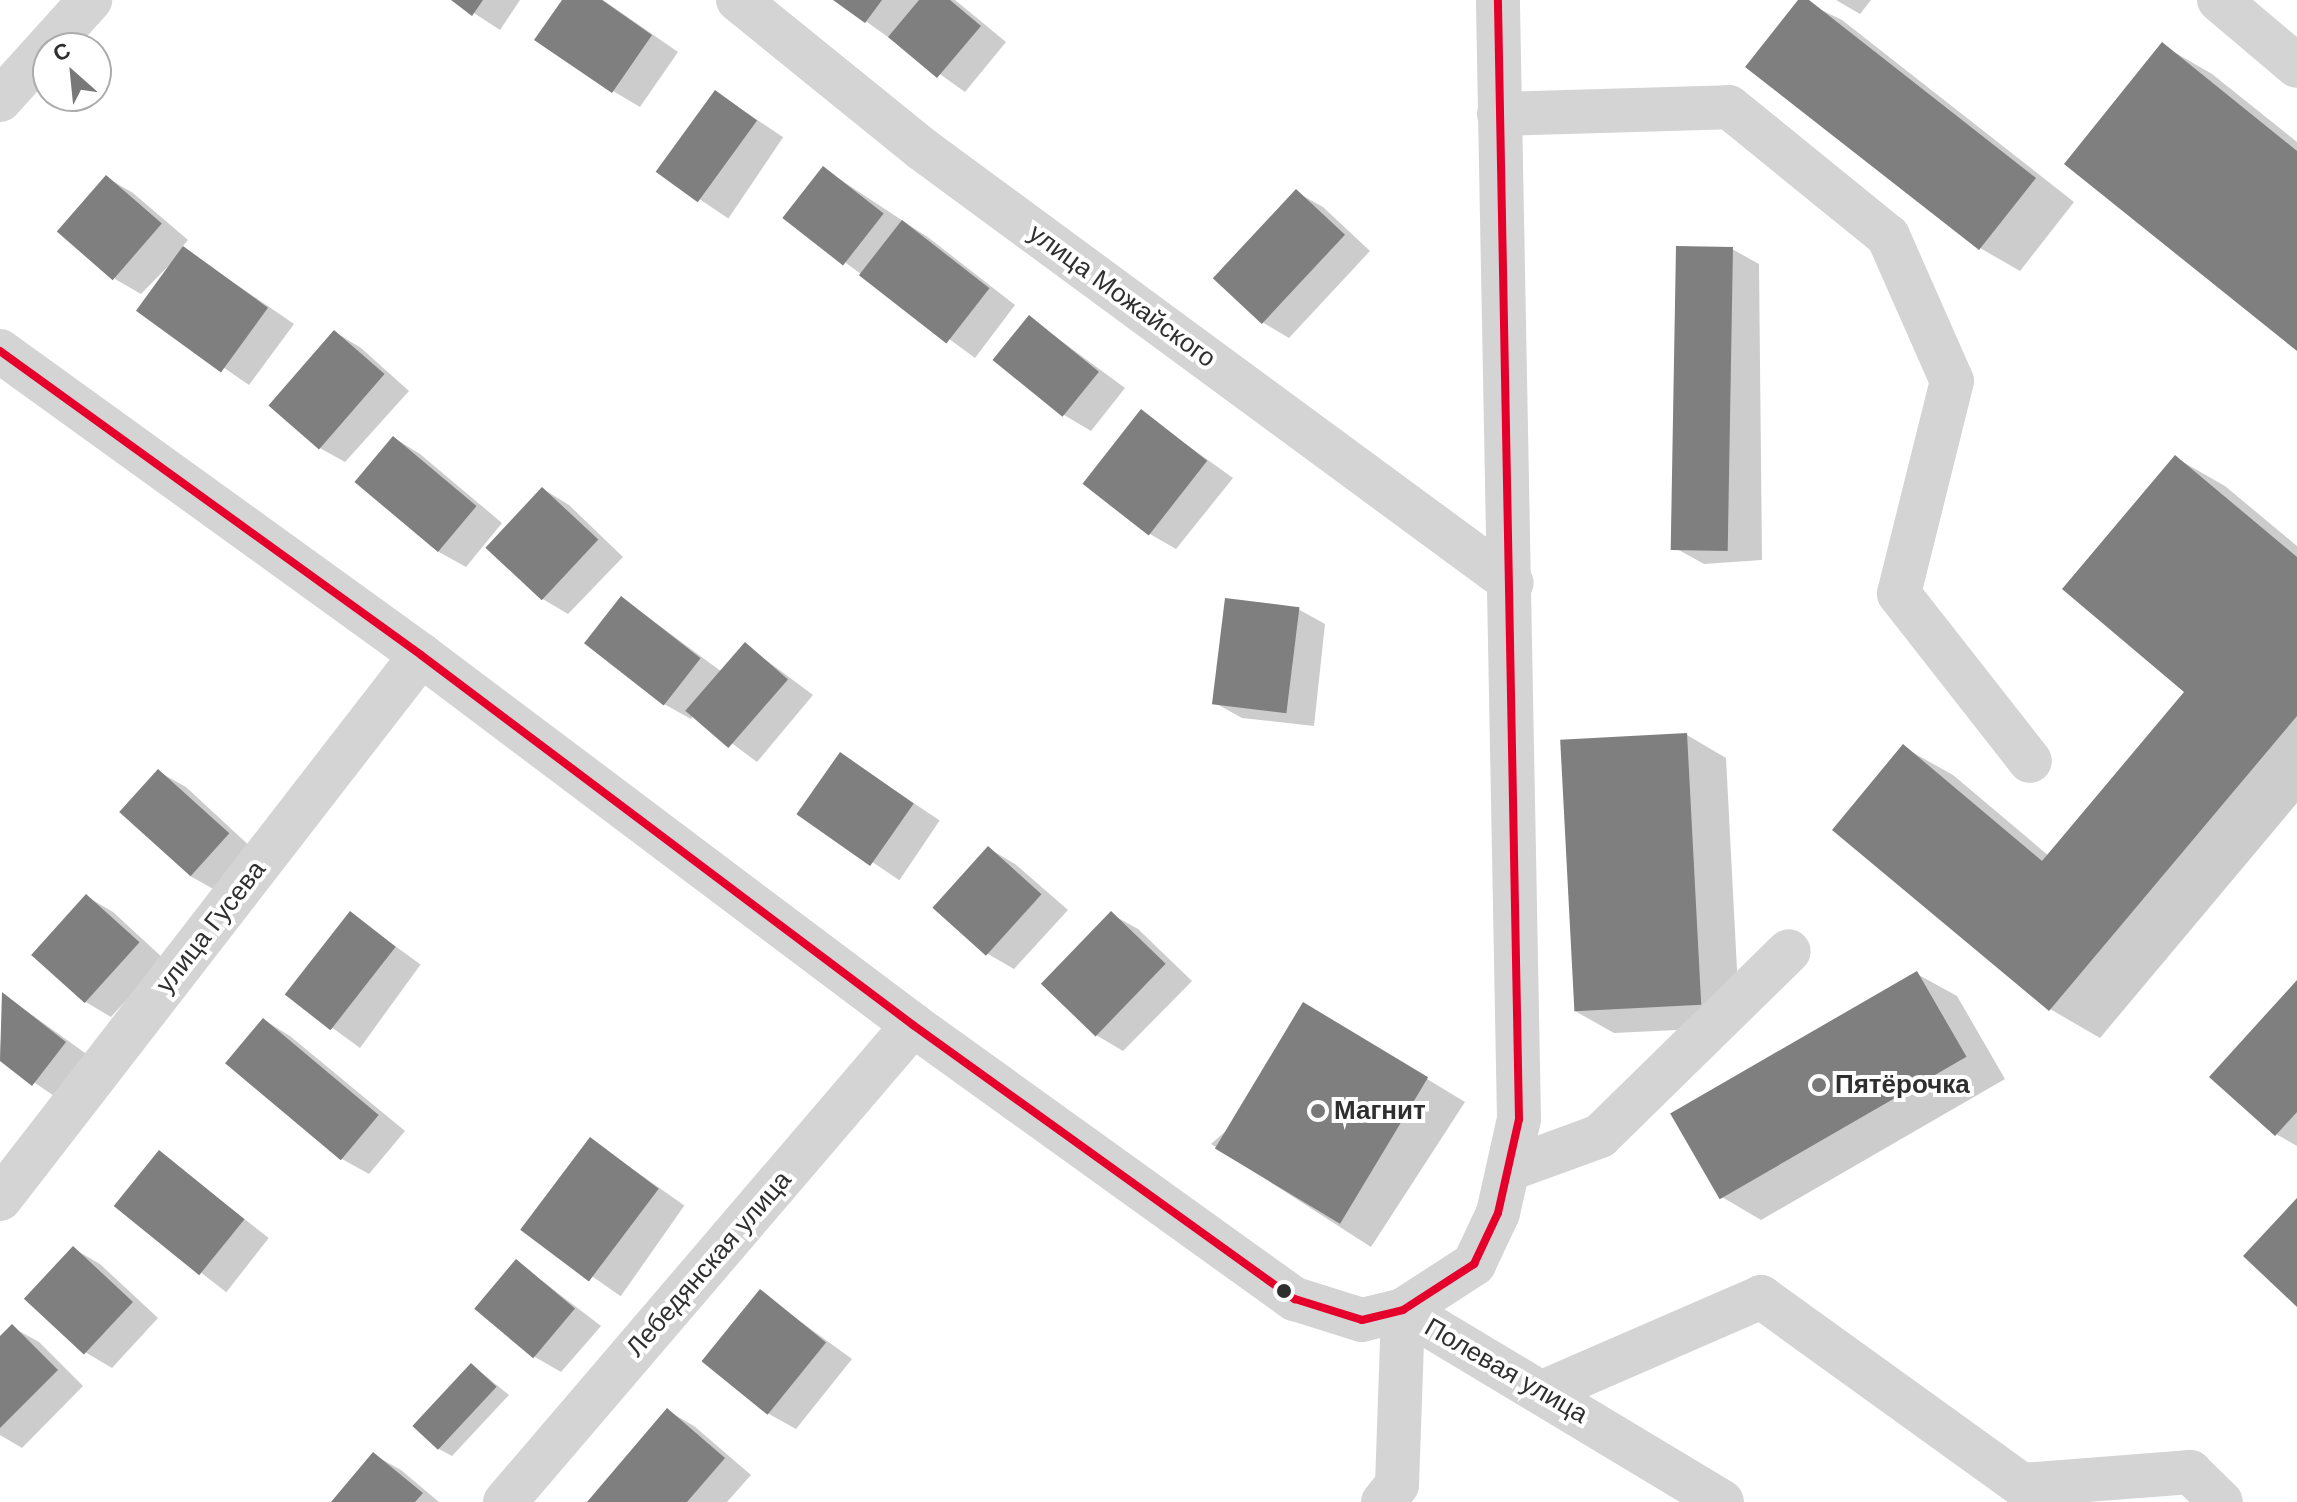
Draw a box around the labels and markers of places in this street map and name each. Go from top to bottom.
place label: Пятёрочка [1835,1069,1970,1101]
marker: Пятёрочка [1810,1076,1828,1094]
place label: Магнит [1334,1095,1426,1127]
marker: Магнит [1309,1102,1327,1120]
unlabelled marker [1276,1283,1292,1299]

